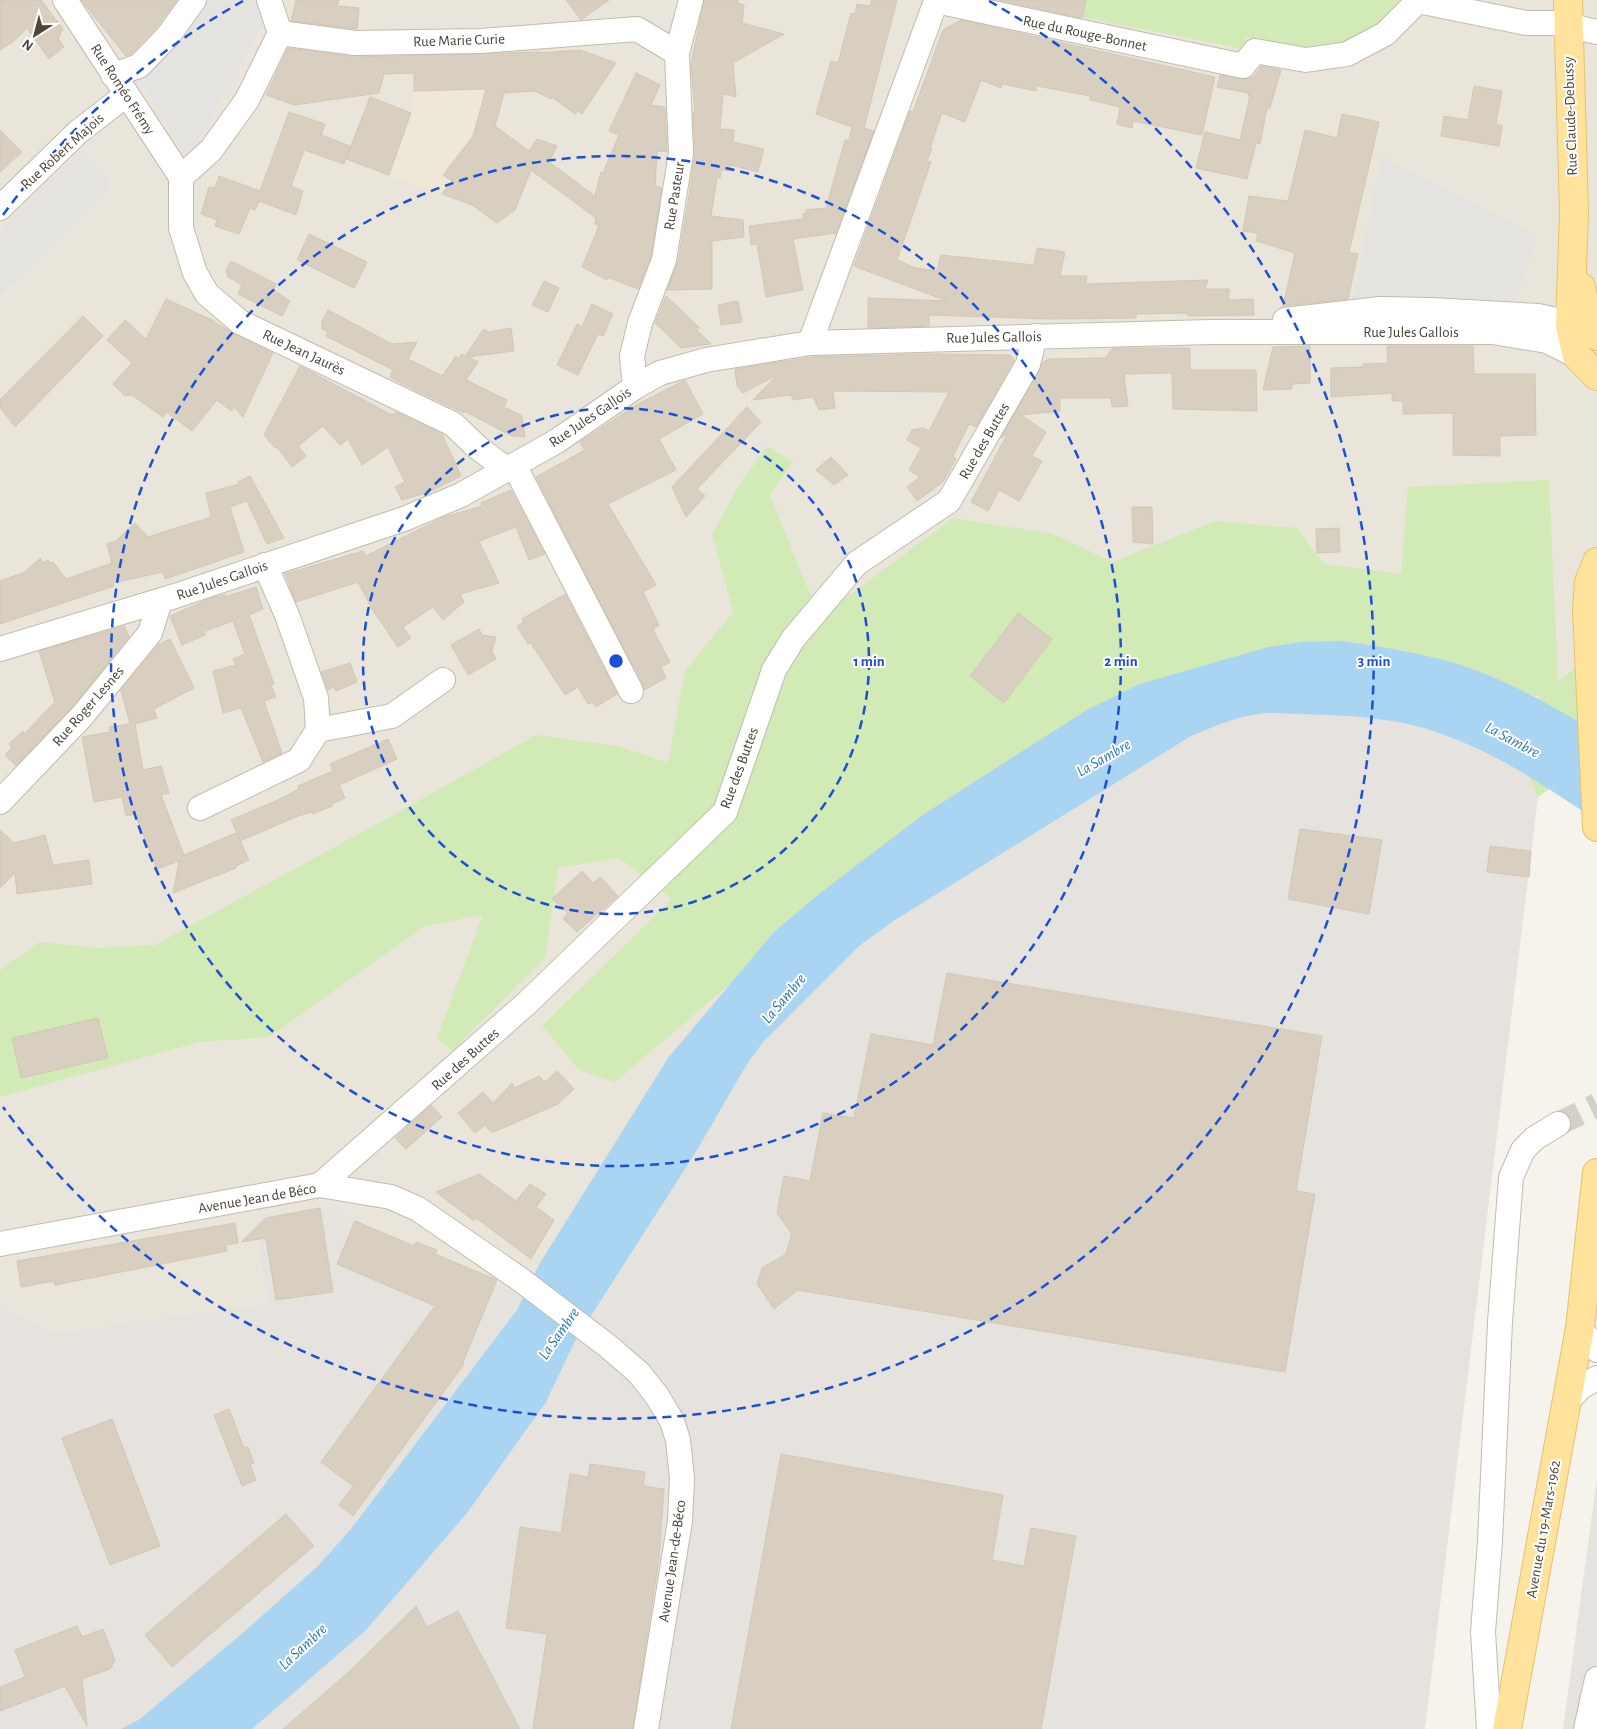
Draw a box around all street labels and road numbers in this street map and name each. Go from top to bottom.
street label: Rue du Rouge-Bonnet [1022,13,1148,54]
street label: Rue Marie Curie [413,31,505,50]
street label: Rue Roméo Frémy [88,41,158,138]
street label: Rue Claude-Debussy [1561,55,1580,176]
street label: Rue Robert Majois [18,110,107,192]
street label: Rue Pasteur [662,161,687,231]
street label: Rue Jules Gallois [1363,325,1459,340]
street label: Rue Jean Jaurès [260,327,347,378]
street label: Rue Jules Gallois [946,329,1042,346]
street label: Rue Jules Gallois [546,384,634,450]
street label: Rue des Buttes [957,401,1012,482]
street label: Rue Jules Gallois [175,558,270,603]
street label: Rue Roger Lesnes [50,664,127,749]
street label: Rue des Buttes [718,726,761,811]
street label: Rue des Buttes [429,1025,502,1093]
street label: Avenue Jean de Béco [197,1181,317,1216]
street label: Avenue du 19-Mars-1962 [1524,1459,1563,1599]
street label: Avenue Jean-de-Béco [656,1499,689,1623]

